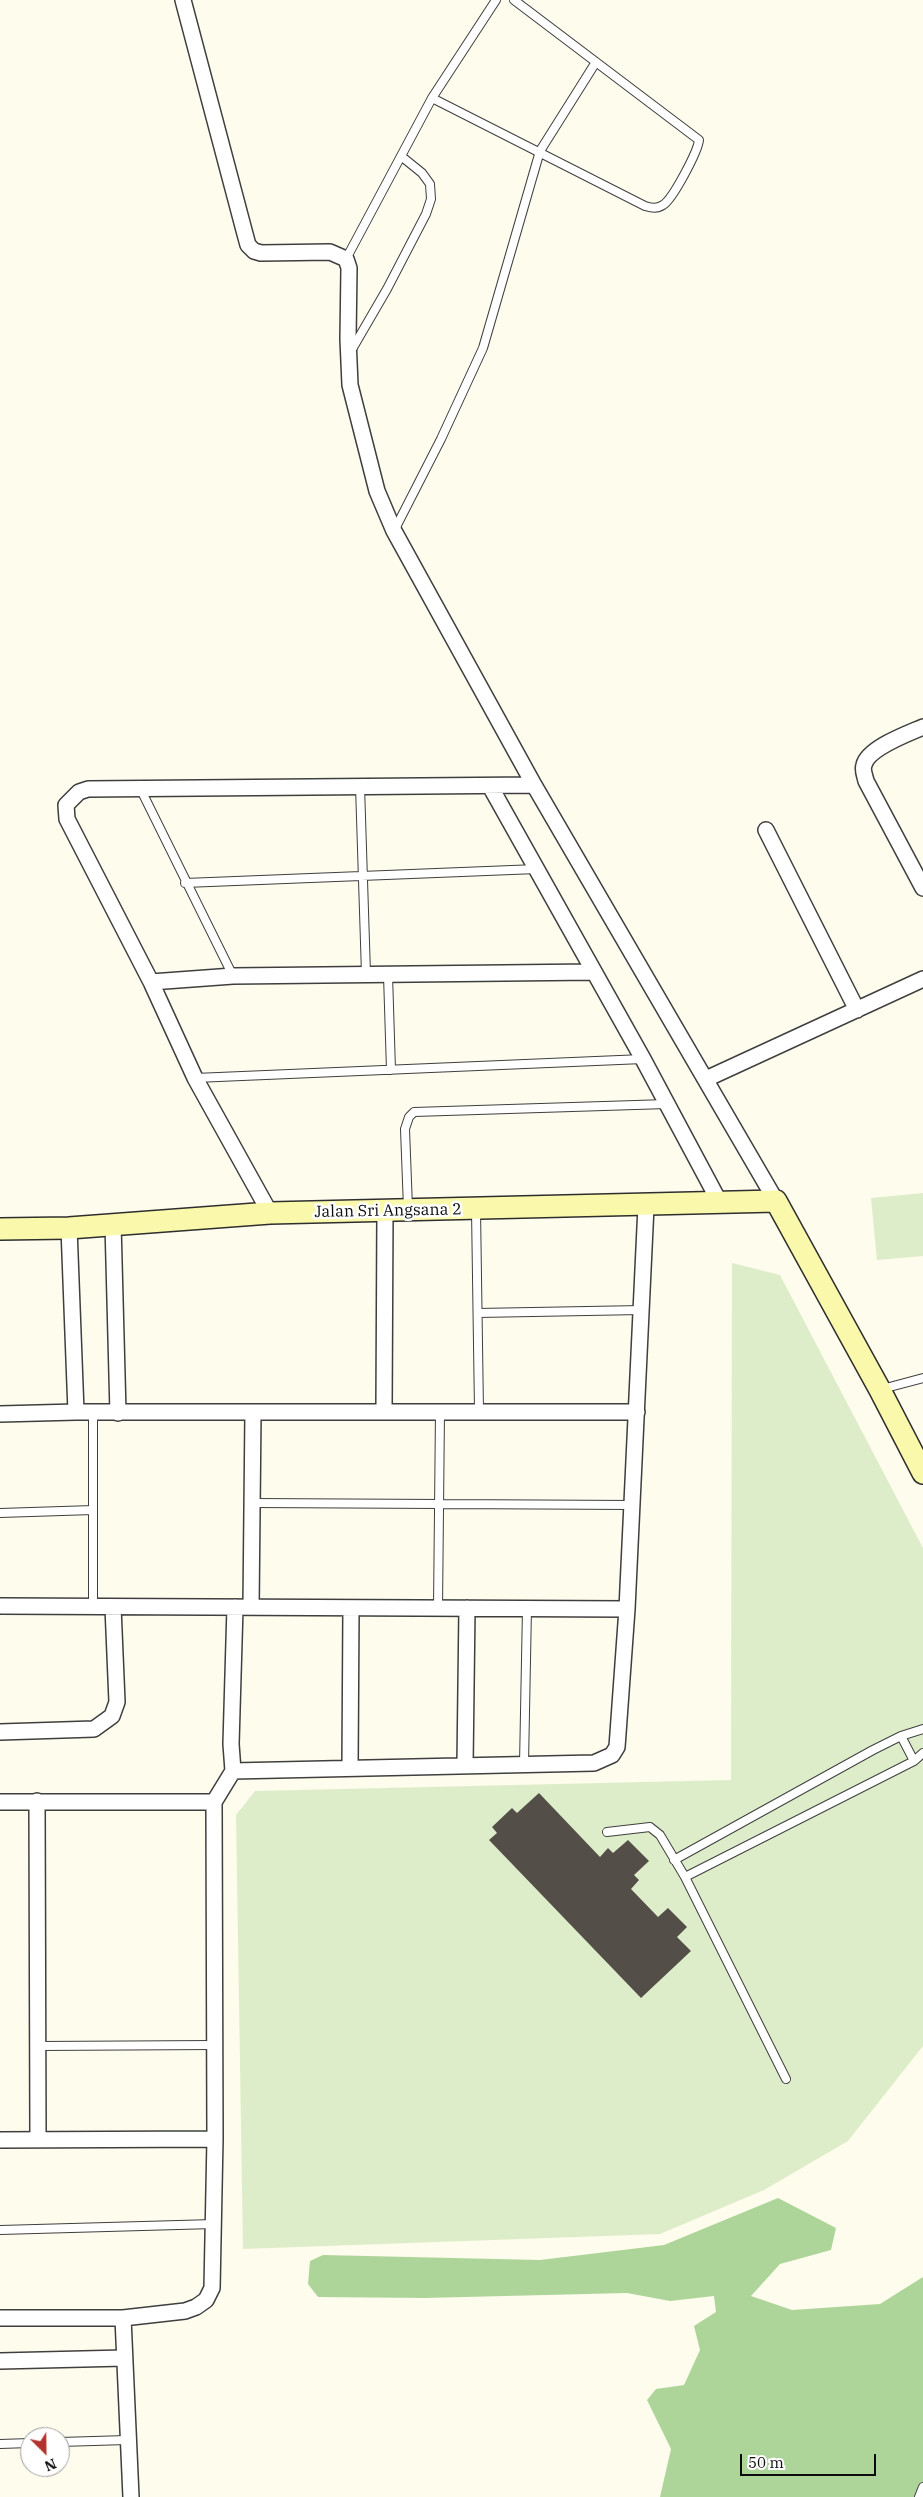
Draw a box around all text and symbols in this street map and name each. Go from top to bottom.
street label: Jalan Sri Angsana 2 [314,1200,462,1222]
north arrow [20,2427,70,2477]
scale bar [743,2444,879,2476]
text: 50 m [748,2453,784,2472]
text: N [42,2454,59,2475]

